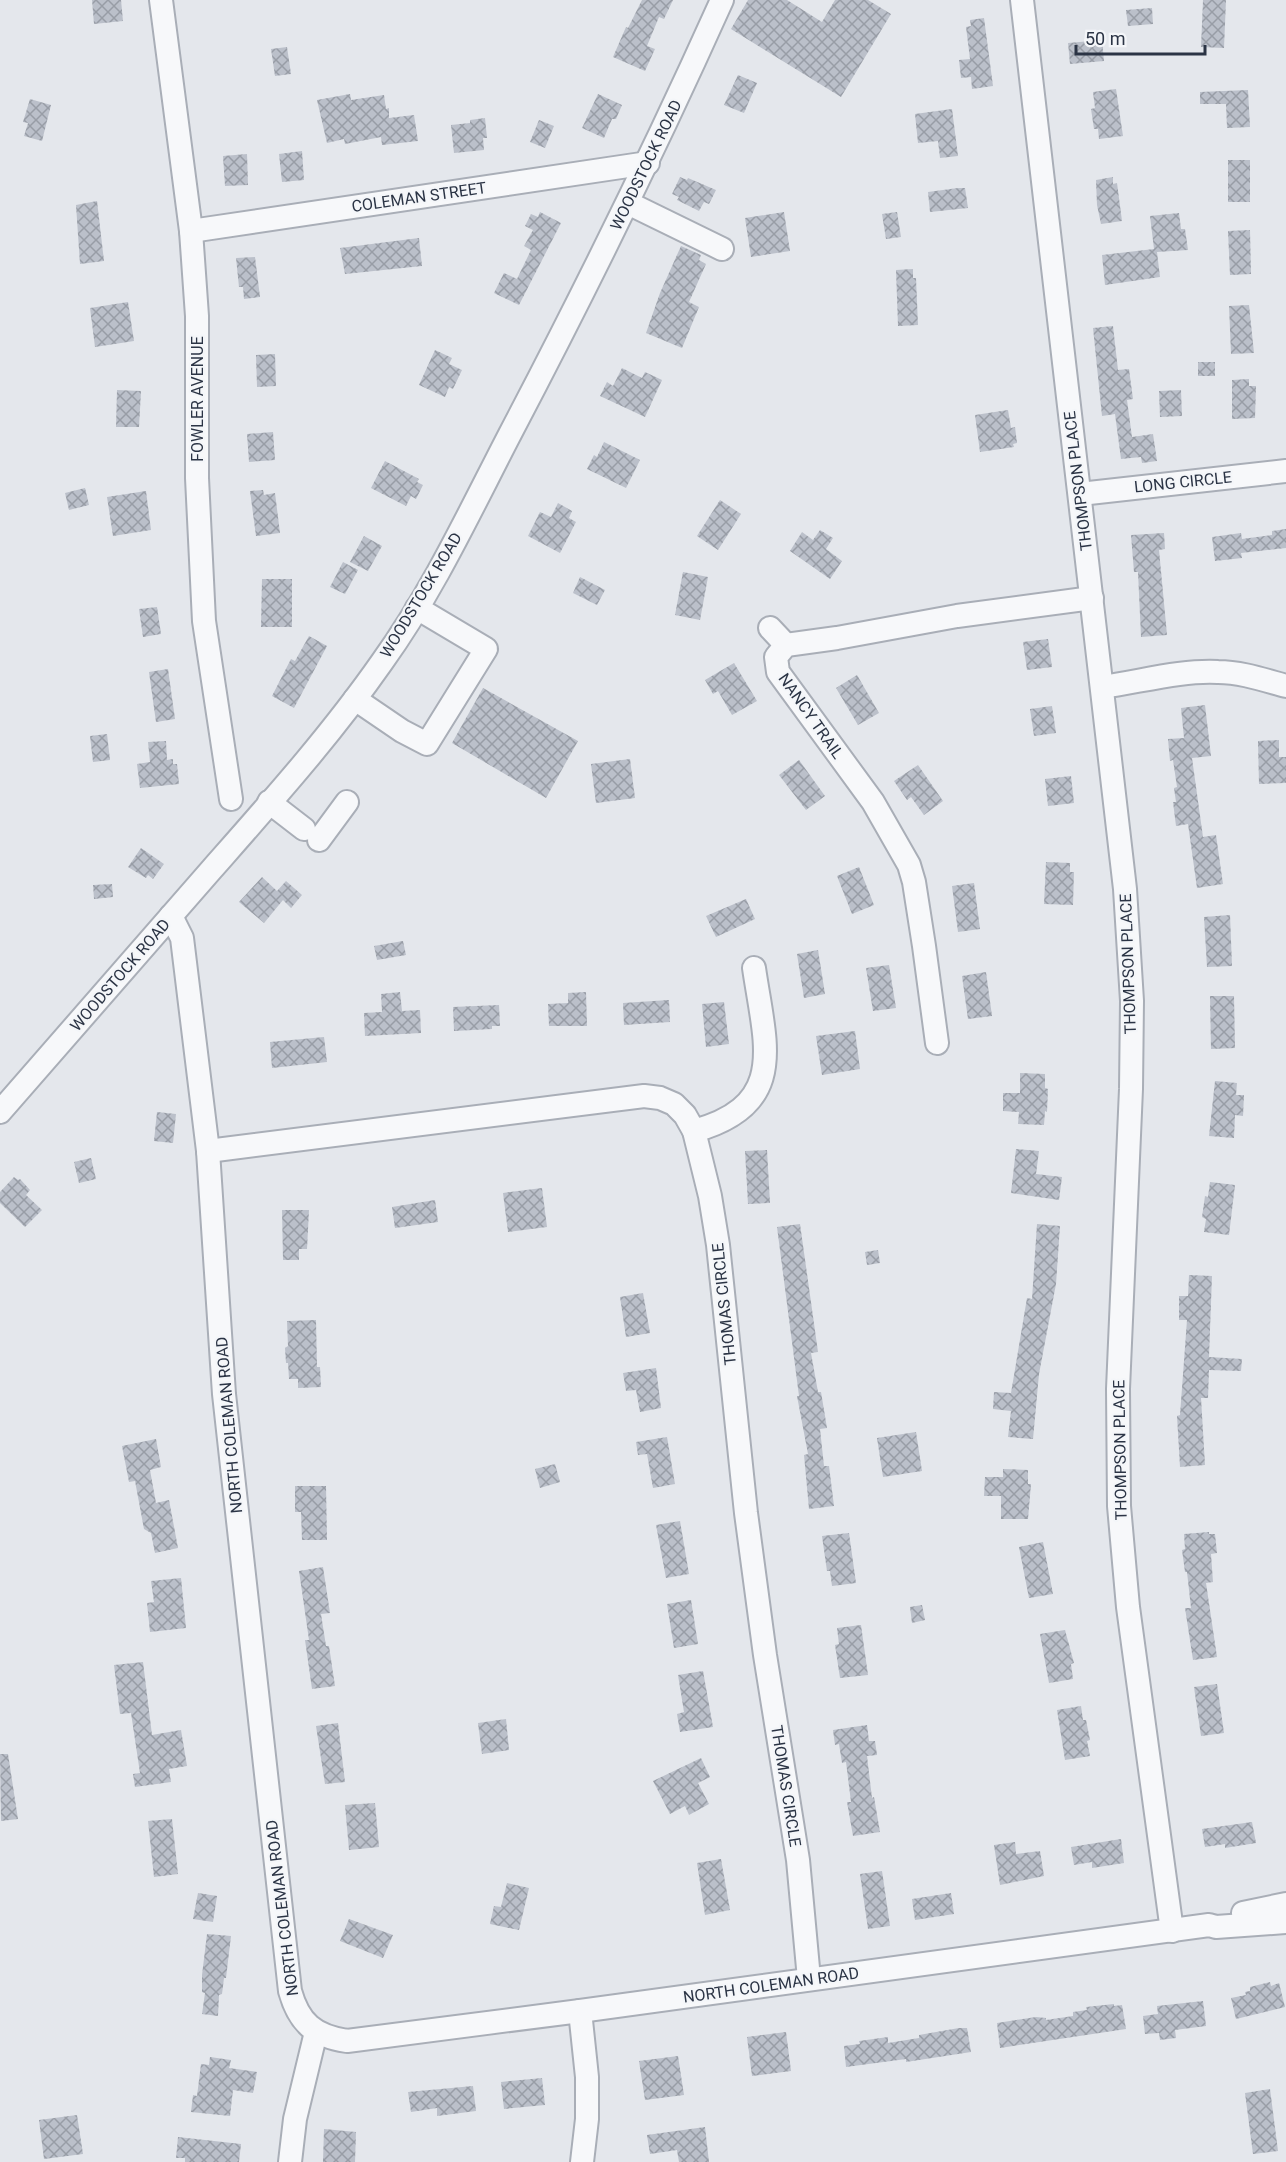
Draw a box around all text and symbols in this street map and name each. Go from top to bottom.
scale bar [1076,18,1205,56]
text: 50 m [1085,28,1125,49]
street label: WOODSTOCK ROAD [606,97,686,233]
street label: COLEMAN STREET [350,178,488,216]
street label: FOWLER AVENUE [188,336,207,462]
street label: THOMPSON PLACE [1060,410,1096,552]
street label: LONG CIRCLE [1133,467,1233,497]
street label: WOODSTOCK ROAD [376,529,466,661]
street label: NANCY TRAIL [775,670,848,763]
street label: THOMPSON PLACE [1116,893,1140,1035]
street label: WOODSTOCK ROAD [66,915,174,1035]
street label: THOMAS CIRCLE [708,1242,740,1366]
street label: NORTH COLEMAN ROAD [212,1336,246,1514]
street label: THOMPSON PLACE [1109,1380,1131,1520]
street label: THOMAS CIRCLE [767,1724,805,1848]
street label: NORTH COLEMAN ROAD [262,1819,302,1997]
street label: NORTH COLEMAN ROAD [682,1963,860,2007]

